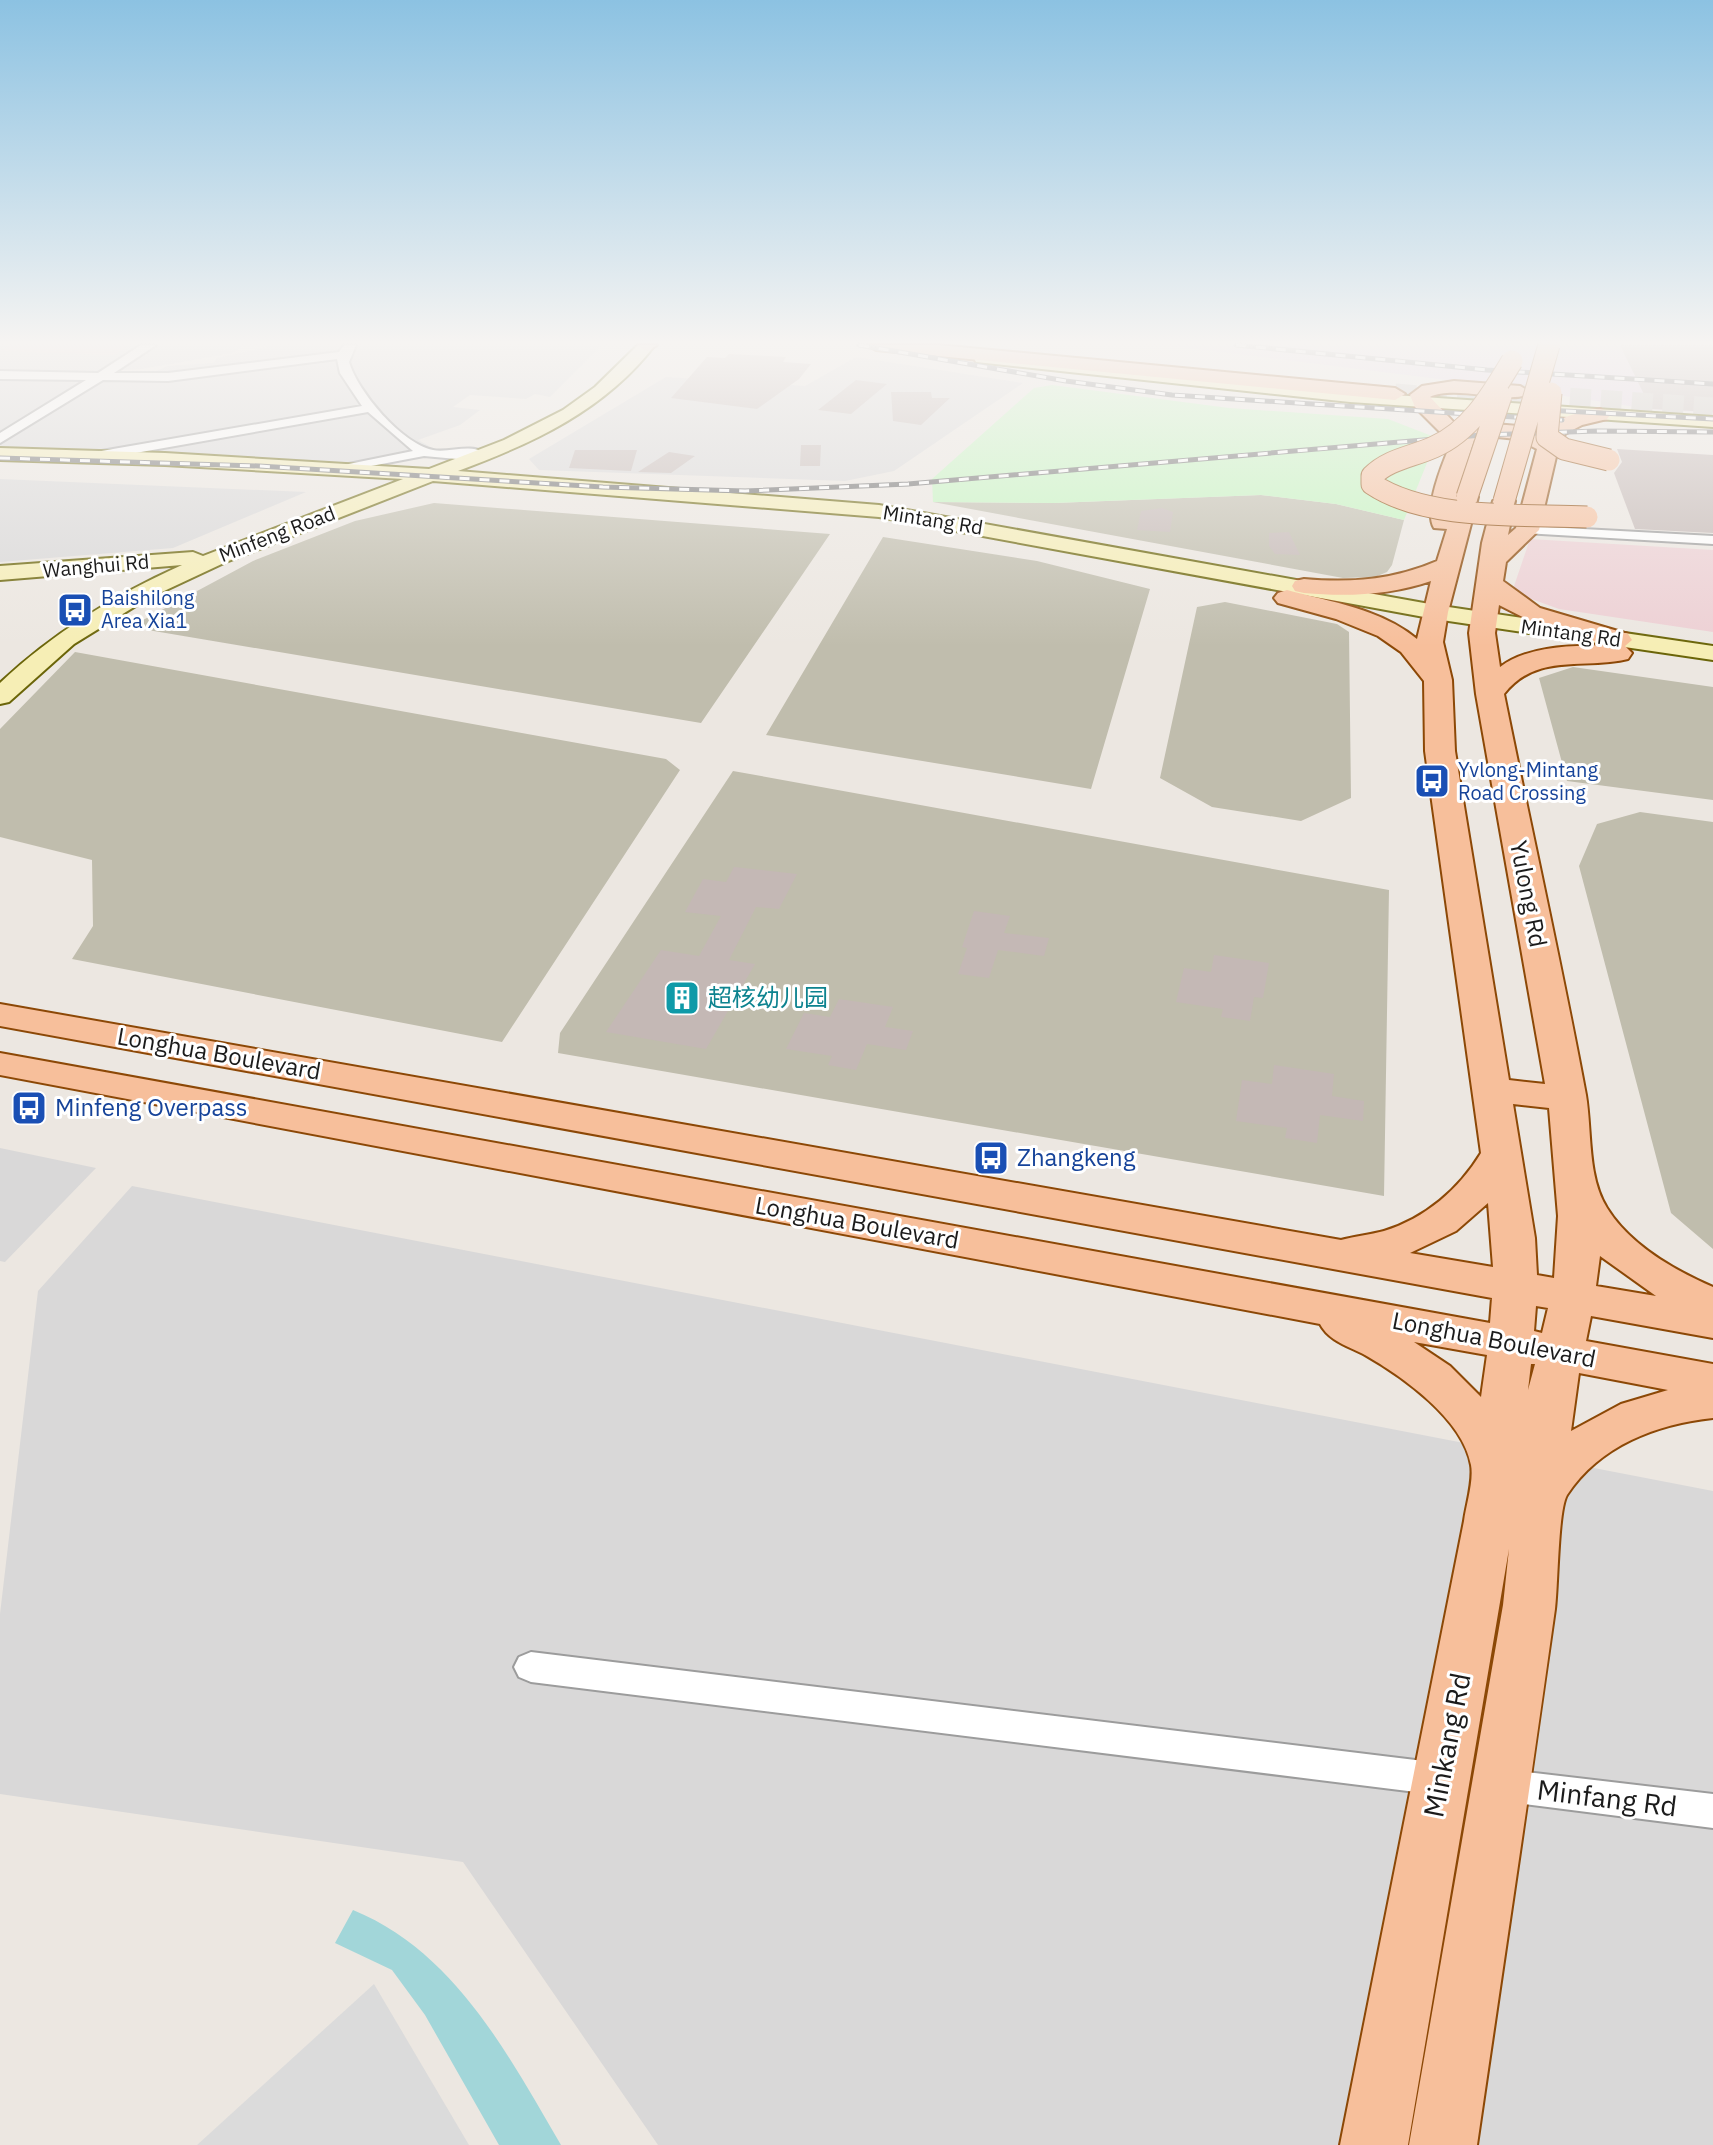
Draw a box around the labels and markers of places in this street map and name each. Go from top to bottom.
place label: Baishilong Area Xia1 [101,584,195,634]
bus stop icon: Baishilong Area Xia1 [56,591,94,629]
place label: Yvlong-Mintang Road Crossing [1458,756,1598,806]
bus stop icon: Yvlong-Mintang Road Crossing [1413,762,1451,800]
building icon: 超核幼儿园 [663,979,701,1017]
place label: 超核幼儿园 [708,981,828,1013]
bus stop icon: Minfeng Overpass [10,1089,48,1127]
place label: Minfeng Overpass [55,1091,248,1123]
bus stop icon: Zhangkeng [972,1139,1010,1177]
place label: Zhangkeng [1017,1141,1136,1173]

